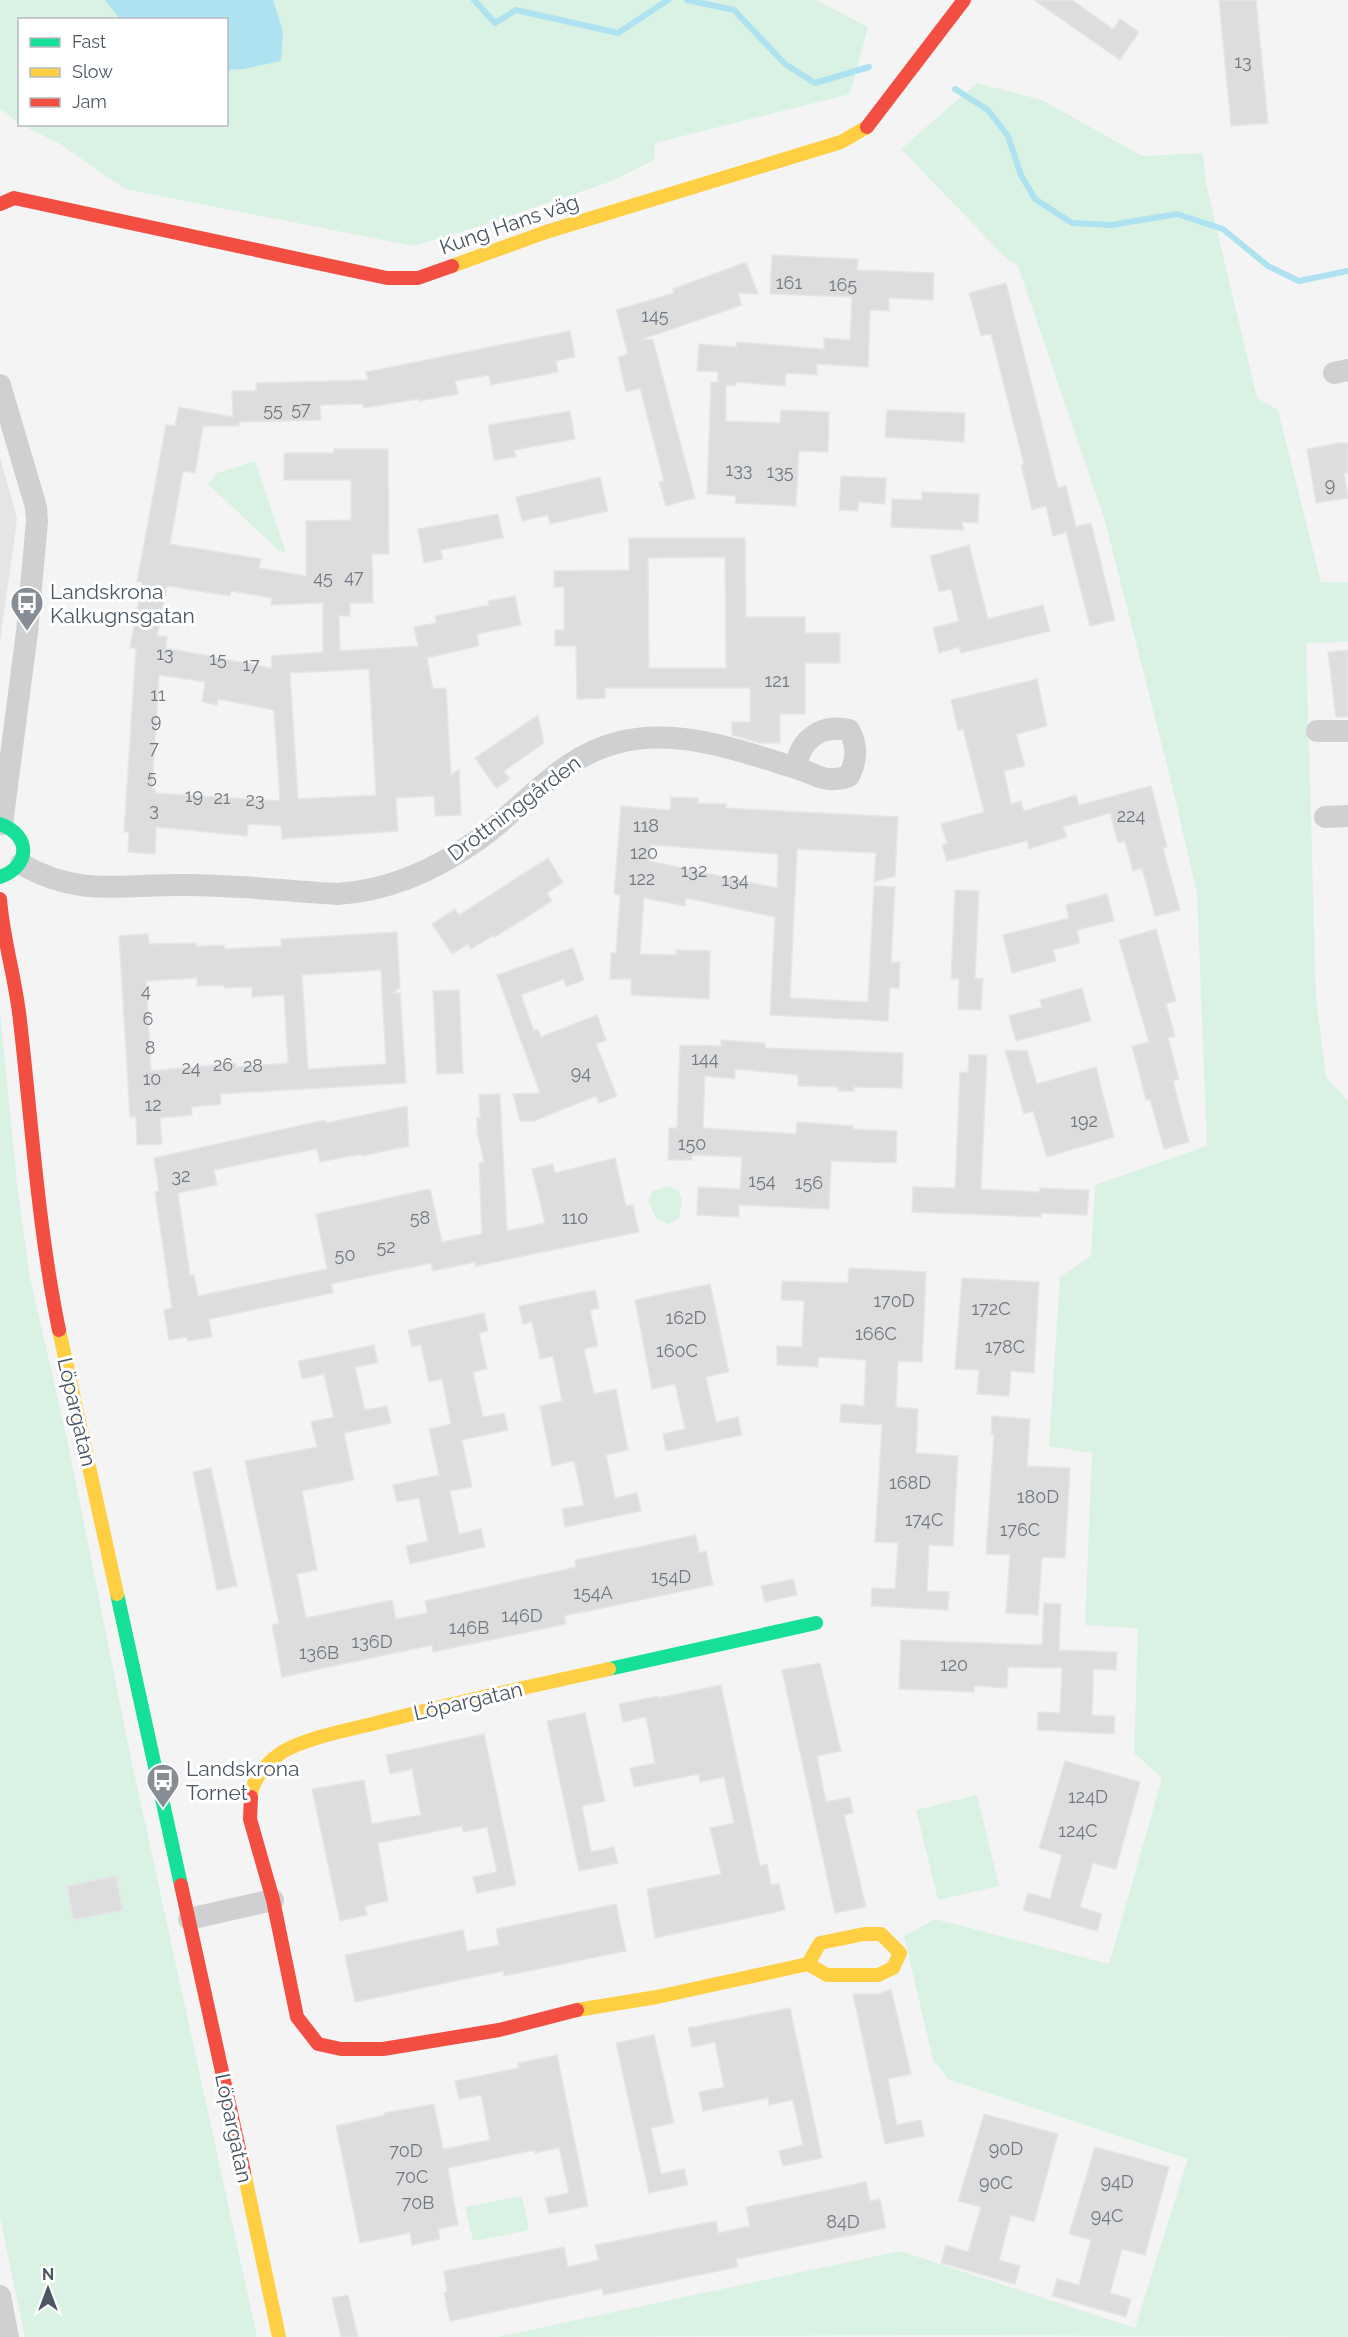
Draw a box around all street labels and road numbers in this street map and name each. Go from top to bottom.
street label: Kung Hans väg [436,188,582,260]
street label: Drottninggården [443,750,585,866]
street label: Löpargatan [52,1355,102,1469]
street label: Löpargatan [411,1676,525,1726]
street label: Löpargatan [210,2071,258,2185]

